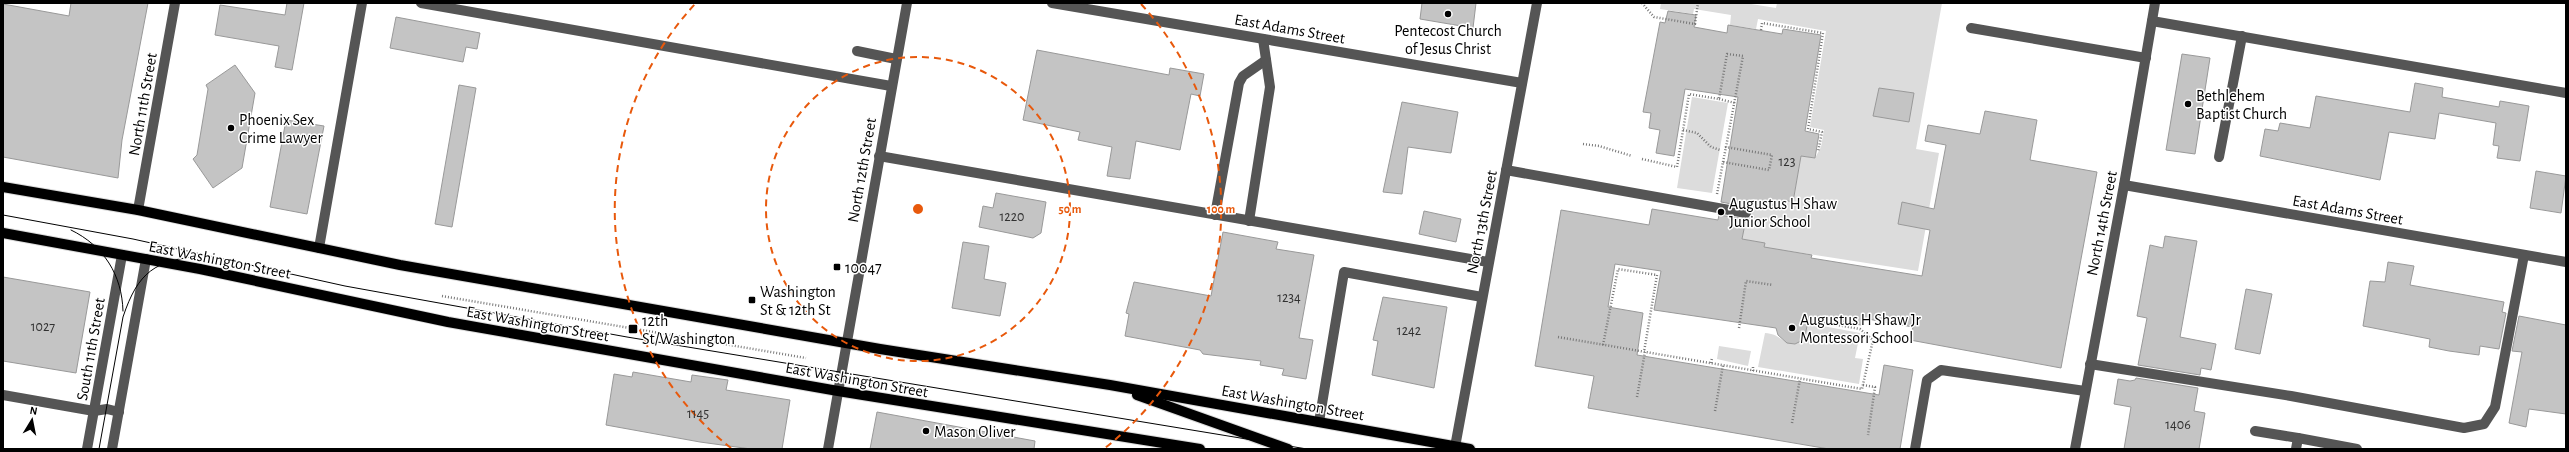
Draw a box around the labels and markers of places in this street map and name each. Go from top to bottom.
marker: Pentecost Church of Jesus Christ [1443,9,1453,19]
place label: Pentecost Church of Jesus Christ [1394,23,1502,57]
place label: Bethlehem Baptist Church [2196,88,2287,122]
marker: Bethlehem Baptist Church [2183,99,2193,109]
place label: Phoenix Sex Crime Lawyer [239,112,323,147]
marker: Phoenix Sex Crime Lawyer [226,123,236,133]
place label: Augustus H Shaw Junior School [1729,196,1837,230]
centre of rings [911,202,925,216]
marker: Augustus H Shaw Junior School [1716,207,1726,217]
place label: 10047 [845,260,882,276]
marker: 10047 [832,262,842,272]
place label: Washington St & 12th St [760,284,836,318]
marker: Washington St & 12th St [747,295,757,305]
place label: Augustus H Shaw Jr Montessori School [1800,312,1921,346]
place label: 12th St/Washington [642,313,735,347]
marker: 12th St/Washington [627,323,639,335]
marker: Augustus H Shaw Jr Montessori School [1787,323,1797,333]
place label: Mason Oliver [934,424,1016,440]
marker: Mason Oliver [921,426,931,436]

